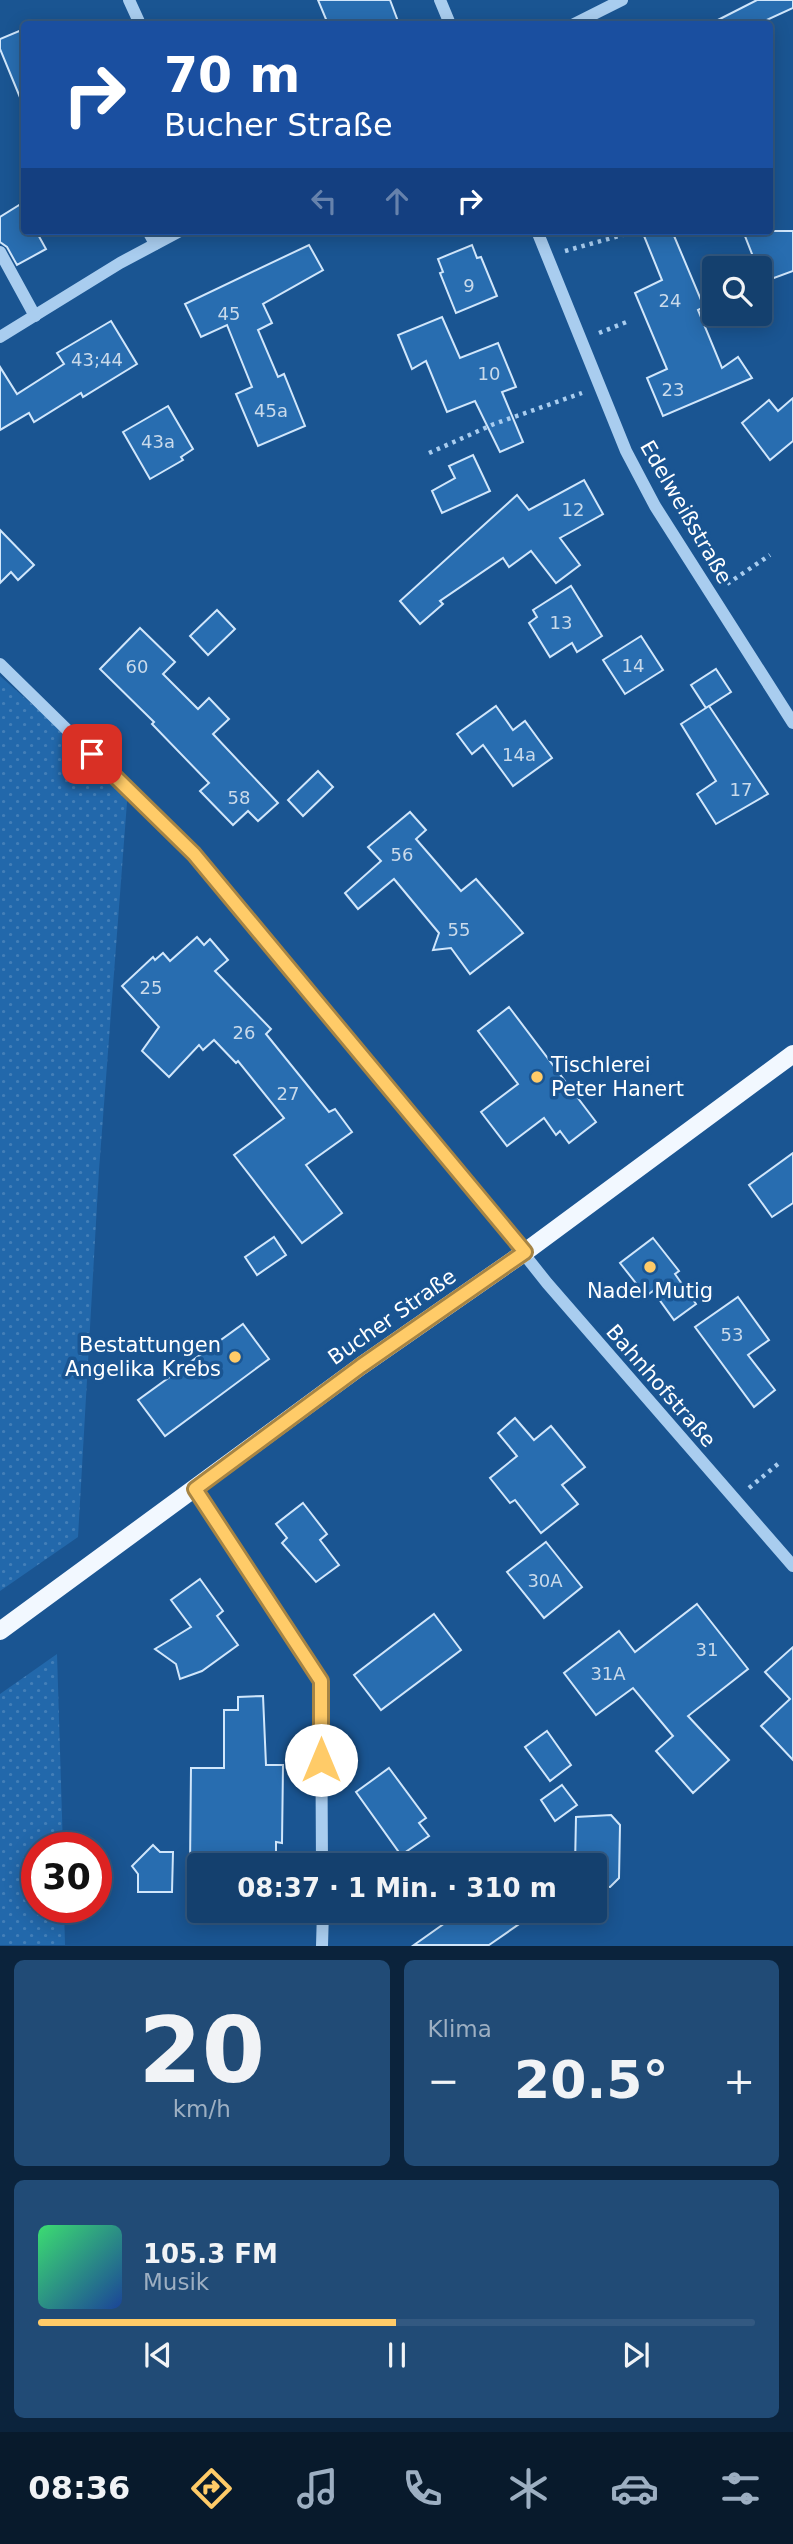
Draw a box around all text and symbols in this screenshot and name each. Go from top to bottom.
text: 70 m [164,47,300,104]
icon: right [49,49,140,140]
text: Bucher Straße [164,106,393,144]
icon: left [305,182,343,220]
icon: ahead [378,182,416,220]
icon: right [451,182,489,220]
map controls [702,256,772,326]
button: search [702,256,772,326]
house number: 9 [463,275,475,296]
house number: 24 [659,290,681,311]
house number: 45 [218,303,240,324]
house number: 43;44 [71,349,123,370]
house number: 10 [478,363,500,384]
house number: 23 [662,379,684,400]
house number: 45a [254,400,288,421]
house number: 43a [141,431,175,452]
street label: Edelweißstraße [635,436,737,588]
house number: 12 [562,499,584,520]
house number: 13 [550,612,572,633]
house number: 14 [622,655,644,676]
house number: 60 [126,656,148,677]
pin [62,724,122,784]
icon: arrive [73,735,111,773]
house number: 14a [502,744,536,765]
house number: 17 [730,779,752,800]
house number: 58 [228,787,250,808]
house number: 56 [391,844,413,865]
house number: 55 [448,919,470,940]
house number: 25 [140,977,162,998]
house number: 26 [233,1022,255,1043]
place label: Tischlerei Peter Hanert [550,1053,684,1101]
marker: Tischlerei Peter Hanert [529,1069,545,1085]
house number: 27 [277,1083,299,1104]
marker: Nadel Mutig [642,1259,658,1275]
street label: Bucher Straße [324,1264,460,1370]
place label: Nadel Mutig [587,1279,713,1303]
street label: Bahnhofstraße [601,1320,721,1452]
house number: 53 [721,1324,743,1345]
place label: Bestattungen Angelika Krebs [65,1333,221,1381]
marker: Bestattungen Angelika Krebs [227,1349,243,1365]
house number: 30A [527,1570,563,1591]
house number: 31 [696,1639,718,1660]
house number: 31A [590,1663,626,1684]
position arrow [284,1723,358,1797]
speed limit sign: 30 [21,1832,112,1923]
text: 08:37 · 1 Min. · 310 m [237,1873,557,1903]
text: 20 [138,1998,265,2103]
text: Klima [428,2016,492,2042]
text: 20.5° [514,2050,668,2110]
text: − [428,2059,459,2103]
text: + [723,2059,755,2103]
text: km/h [173,2096,231,2122]
text: 105.3 FM [143,2239,278,2269]
text: Musik [143,2269,209,2295]
icon: previous [139,2336,177,2374]
icon: pause [378,2336,416,2374]
icon: next [617,2336,655,2374]
icon: directions [187,2464,236,2513]
icon: music [293,2464,342,2513]
icon: phone [398,2464,447,2513]
icon: climate [504,2464,553,2513]
icon: car [610,2464,659,2513]
icon: filters [716,2464,765,2513]
text: 08:36 [28,2469,130,2507]

